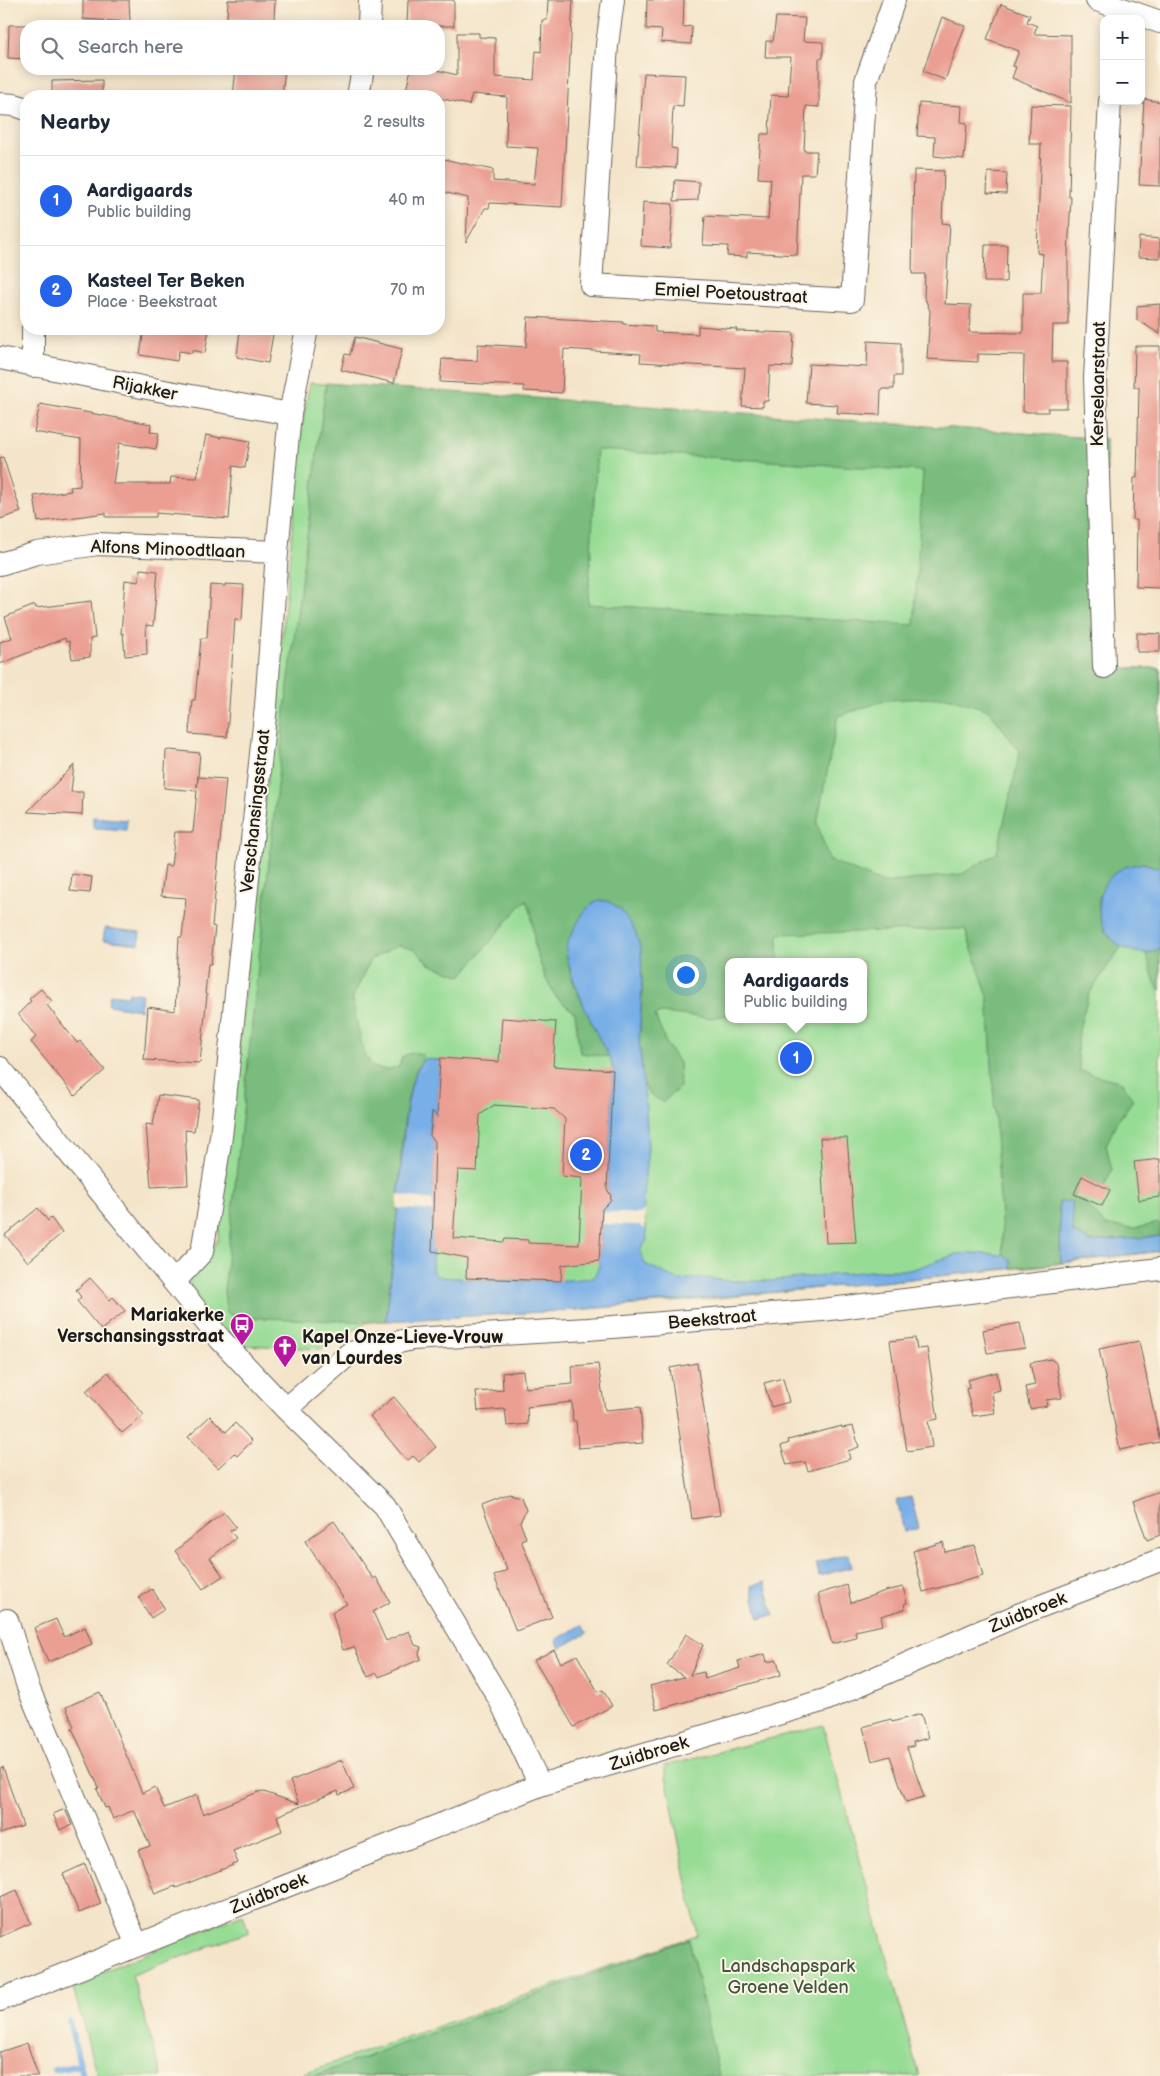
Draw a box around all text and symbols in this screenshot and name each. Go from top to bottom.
map controls [1100,15,1145,105]
button: + [1100,15,1145,60]
search box [20,20,445,75]
icon: search [38,34,66,62]
text: Search here [78,36,183,59]
button: − [1100,60,1145,105]
text: Nearby [40,110,110,135]
text: 2 results [363,113,425,132]
text: Aardigaards [87,180,193,203]
text: 1 [53,191,59,210]
text: 40 m [388,191,425,210]
text: Public building [87,203,191,222]
text: Kasteel Ter Beken [87,270,245,293]
street label: Emiel Poetoustraat [654,279,809,308]
text: 2 [51,281,61,300]
text: 70 m [390,281,425,300]
text: Place · Beekstraat [87,293,217,312]
street label: Kerselaarstraat [1087,321,1110,447]
street label: Rijakker [111,372,180,405]
street label: Alfons Minoodtlaan [90,536,246,563]
street label: Verschansingsstraat [236,728,275,894]
popup [725,958,867,1023]
your location [673,962,699,988]
text: Aardigaards [743,970,849,993]
text: Public building [743,993,847,1012]
pin: 1 [780,1039,812,1077]
pin: 2 [570,1136,602,1174]
place label: Mariakerke Verschansingsstraat [57,1305,224,1347]
street label: Beekstraat [667,1305,758,1334]
bus stop icon: Mariakerke Verschansingsstraat [229,1312,255,1346]
place label: Kapel Onze-Lieve-Vrouw van Lourdes [301,1327,503,1369]
church icon: Kapel Onze-Lieve-Vrouw van Lourdes [272,1334,298,1368]
street label: Zuidbroek [986,1587,1070,1638]
street label: Zuidbroek [606,1732,691,1776]
street label: Zuidbroek [227,1868,311,1919]
park label: Landschapspark Groene Velden [721,1956,855,1998]

